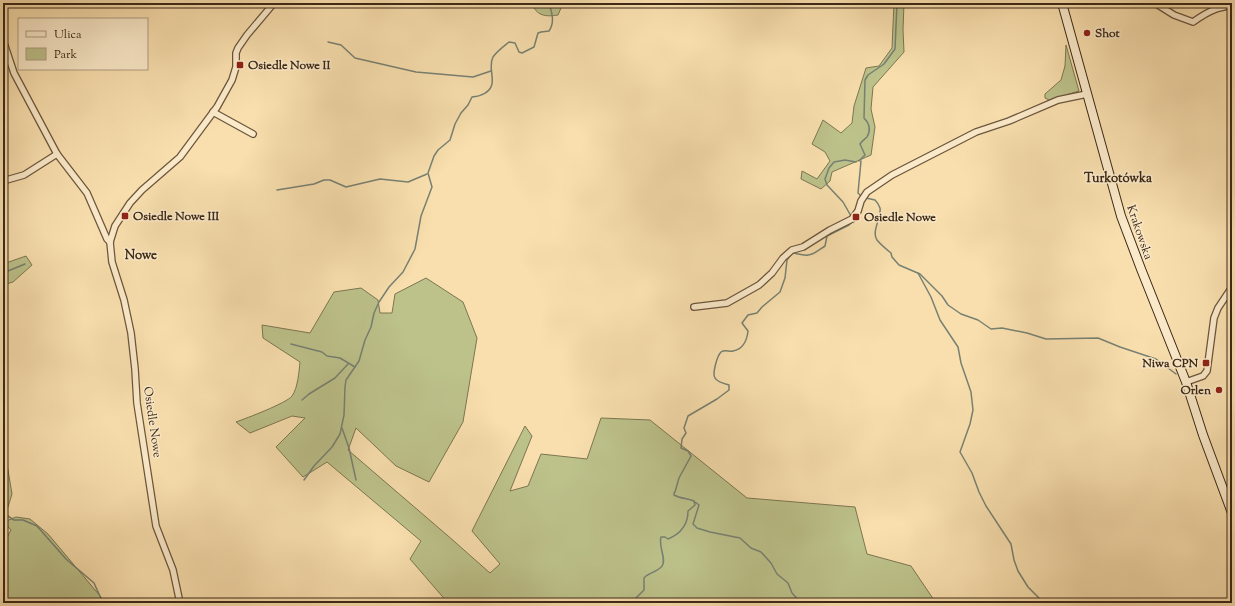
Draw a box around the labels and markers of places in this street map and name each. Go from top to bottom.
place label: Shot [1095,25,1121,43]
marker: Shot [1082,28,1092,38]
place label: Osiedle Nowe II [248,57,330,75]
marker: Osiedle Nowe II [235,60,245,70]
place label: Osiedle Nowe III [133,208,219,226]
place label: Osiedle Nowe [864,209,936,227]
marker: Osiedle Nowe III [120,211,130,221]
marker: Osiedle Nowe [851,212,861,222]
place label: Niwa CPN [1141,355,1198,373]
marker: Niwa CPN [1201,358,1211,368]
place label: Orlen [1180,382,1212,400]
marker: Orlen [1214,385,1224,395]

